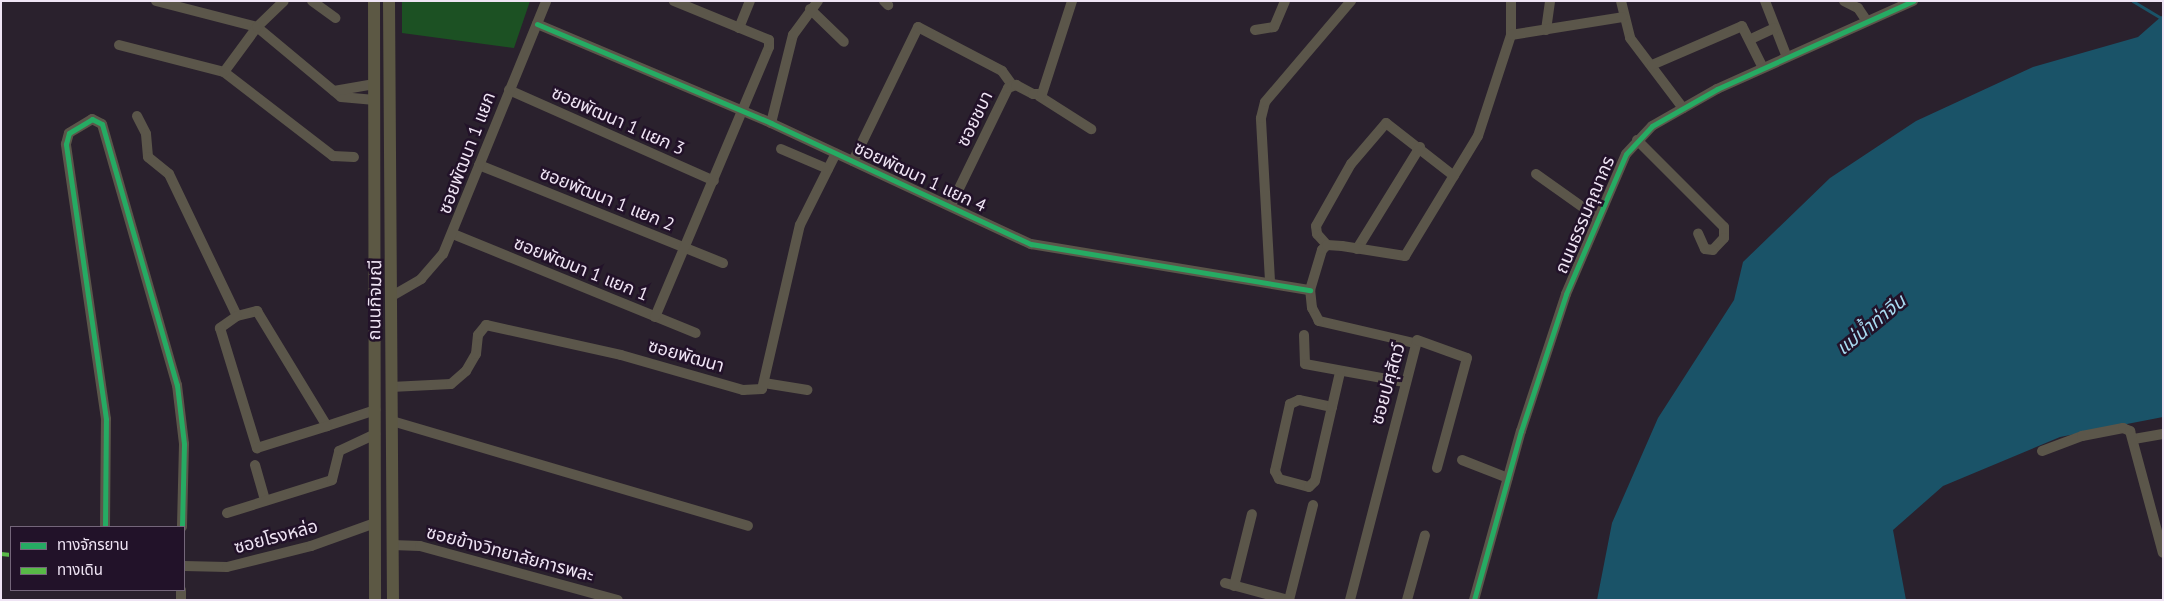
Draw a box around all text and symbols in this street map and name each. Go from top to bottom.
street label: ซอยพัฒนา 1 แยก 3 [548,82,688,160]
street label: ซอยชบา [952,88,998,150]
street label: ซอยพัฒนา 1 แยก [434,89,500,217]
street label: ซอยพัฒนา 1 แยก 4 [850,137,990,217]
street label: ถนนธรรมคุณากร [1551,153,1619,277]
street label: ซอยพัฒนา 1 แยก 2 [536,162,678,236]
street label: ซอยพัฒนา 1 แยก 1 [510,232,652,306]
street label: ถนนกิจมณี [363,259,387,341]
water label: แม่น้ำท่าจีน [1832,290,1910,360]
street label: ซอยพัฒนา [645,335,727,377]
street label: ซอยปศุสัตว์ [1366,341,1410,427]
street label: ซอยโรงหล่อ [232,515,320,559]
street label: ซอยข้างวิทยาลัยการพละ [424,521,596,587]
legend [10,526,185,591]
text: ทางจักรยาน [57,535,129,554]
text: ทางเดิน [57,560,103,579]

